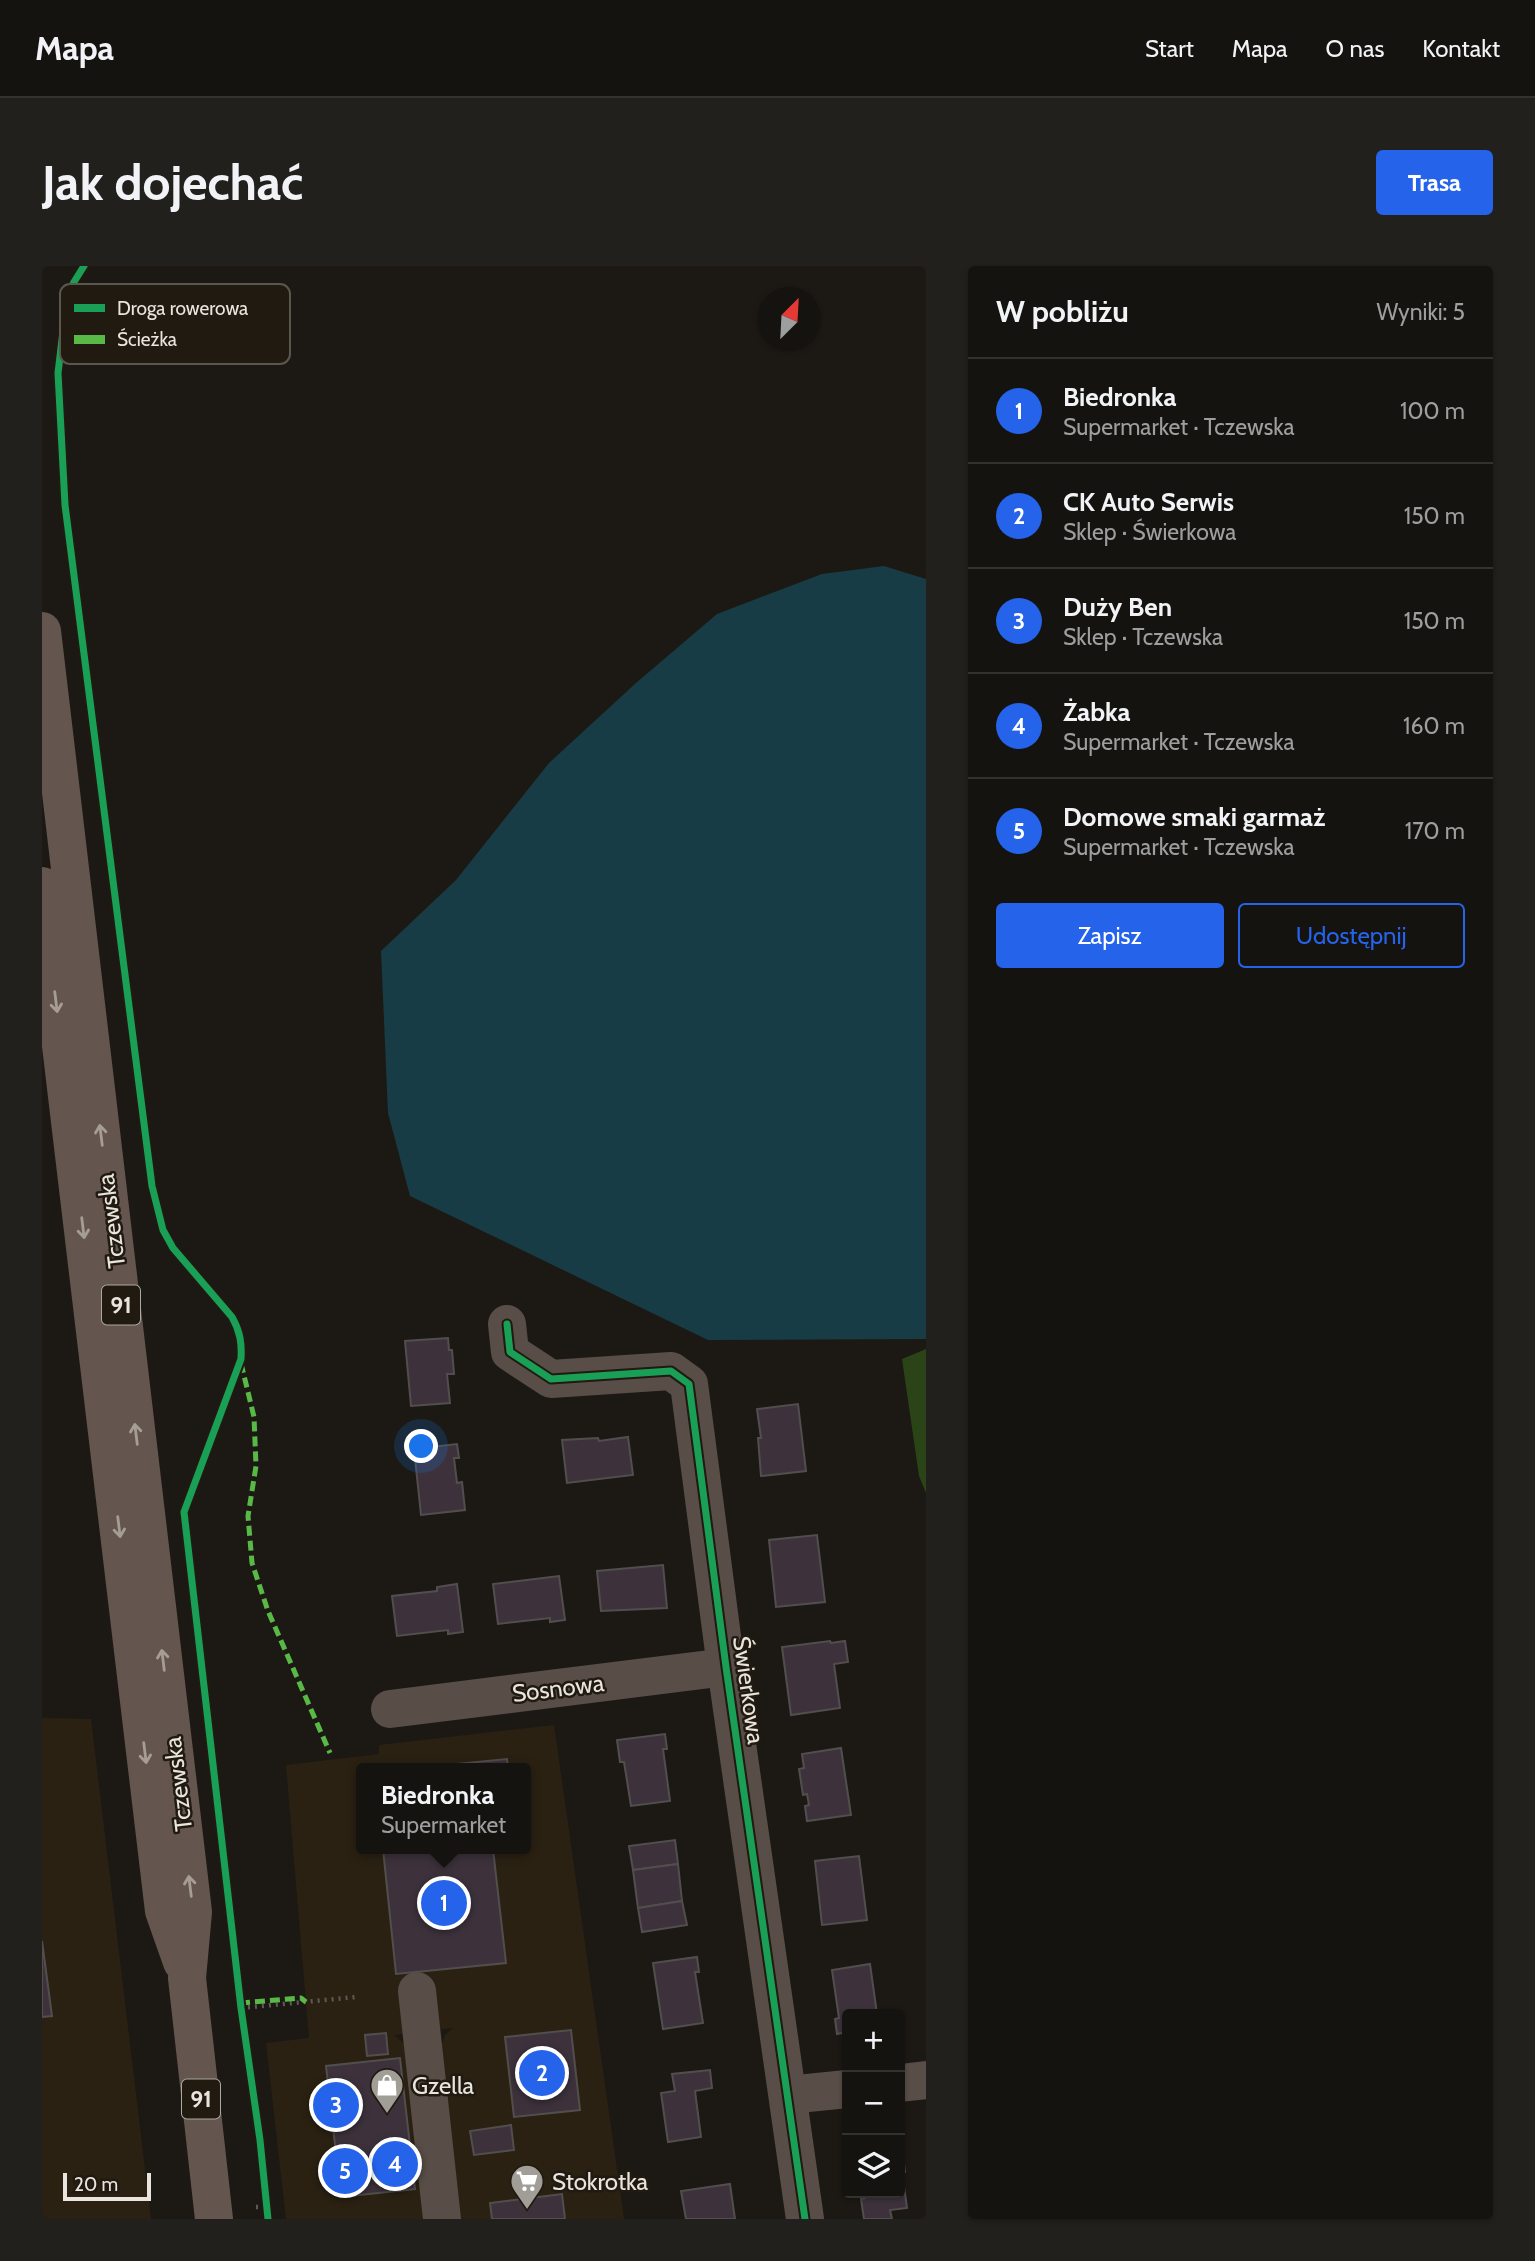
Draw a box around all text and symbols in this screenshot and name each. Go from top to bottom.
text: Mapa [35,28,114,68]
text: Start [1145,34,1194,63]
text: Mapa [1232,34,1288,63]
text: O nas [1326,34,1384,63]
text: Kontakt [1422,34,1500,63]
button: Trasa [1376,150,1493,215]
text: Jak dojechać [42,153,303,212]
legend [60,284,290,364]
north arrow [758,287,821,350]
text: W pobliżu [996,293,1129,330]
text: Droga rowerowa [117,297,248,320]
text: Wyniki: 5 [1376,298,1465,326]
text: Ścieżka [117,327,177,351]
text: Biedronka [1063,381,1177,413]
text: 1 [1015,397,1023,425]
text: 100 m [1400,397,1465,425]
text: Supermarket · Tczewska [1063,413,1295,441]
text: CK Auto Serwis [1063,486,1234,518]
text: 2 [1013,502,1025,530]
text: 150 m [1404,502,1465,530]
text: Sklep · Świerkowa [1063,518,1236,546]
text: Duży Ben [1063,591,1172,623]
text: 3 [1013,607,1025,635]
text: 150 m [1404,607,1465,635]
text: Sklep · Tczewska [1063,623,1223,651]
text: Żabka [1063,696,1130,728]
text: 4 [1012,712,1026,740]
text: 160 m [1403,712,1465,740]
text: Supermarket · Tczewska [1063,728,1295,756]
text: Domowe smaki garmaż [1063,801,1325,833]
text: 5 [1013,817,1025,845]
text: 170 m [1405,817,1465,845]
text: Supermarket · Tczewska [1063,833,1295,861]
button: Zapisz [996,903,1224,968]
button: Udostępnij [1238,903,1465,968]
one-way arrow [49,990,62,1013]
one-way arrow [95,1124,108,1147]
street label: Tczewska [91,1172,131,1270]
one-way arrow [76,1216,89,1239]
road number: 91 [102,1286,140,1324]
one-way arrow [130,1423,143,1446]
your location [404,1429,438,1463]
one-way arrow [112,1515,125,1538]
street label: Świerkowa [727,1634,771,1746]
one-way arrow [156,1649,169,1672]
street label: Sosnowa [510,1668,606,1708]
street label: Tczewska [158,1735,198,1833]
one-way arrow [139,1741,152,1764]
popup [356,1763,531,1854]
text: Biedronka [381,1779,495,1811]
text: Supermarket [381,1811,506,1839]
one-way arrow [183,1875,196,1898]
pin: 1 [421,1877,467,1929]
map controls [842,2009,905,2198]
button: + [842,2009,905,2072]
pin: 2 [519,2047,565,2099]
shop icon: Gzella [368,2066,406,2115]
place label: Gzella [412,2071,475,2100]
button: − [842,2072,905,2135]
pin: 3 [313,2079,359,2131]
road number: 91 [182,2080,220,2118]
button: layers [842,2135,905,2198]
pin: 4 [372,2138,418,2190]
pin: 5 [322,2145,368,2197]
supermarket icon: Stokrotka [508,2162,546,2211]
place label: Stokrotka [552,2167,649,2196]
scale bar [63,2170,150,2202]
text: 20 m [74,2173,118,2196]

